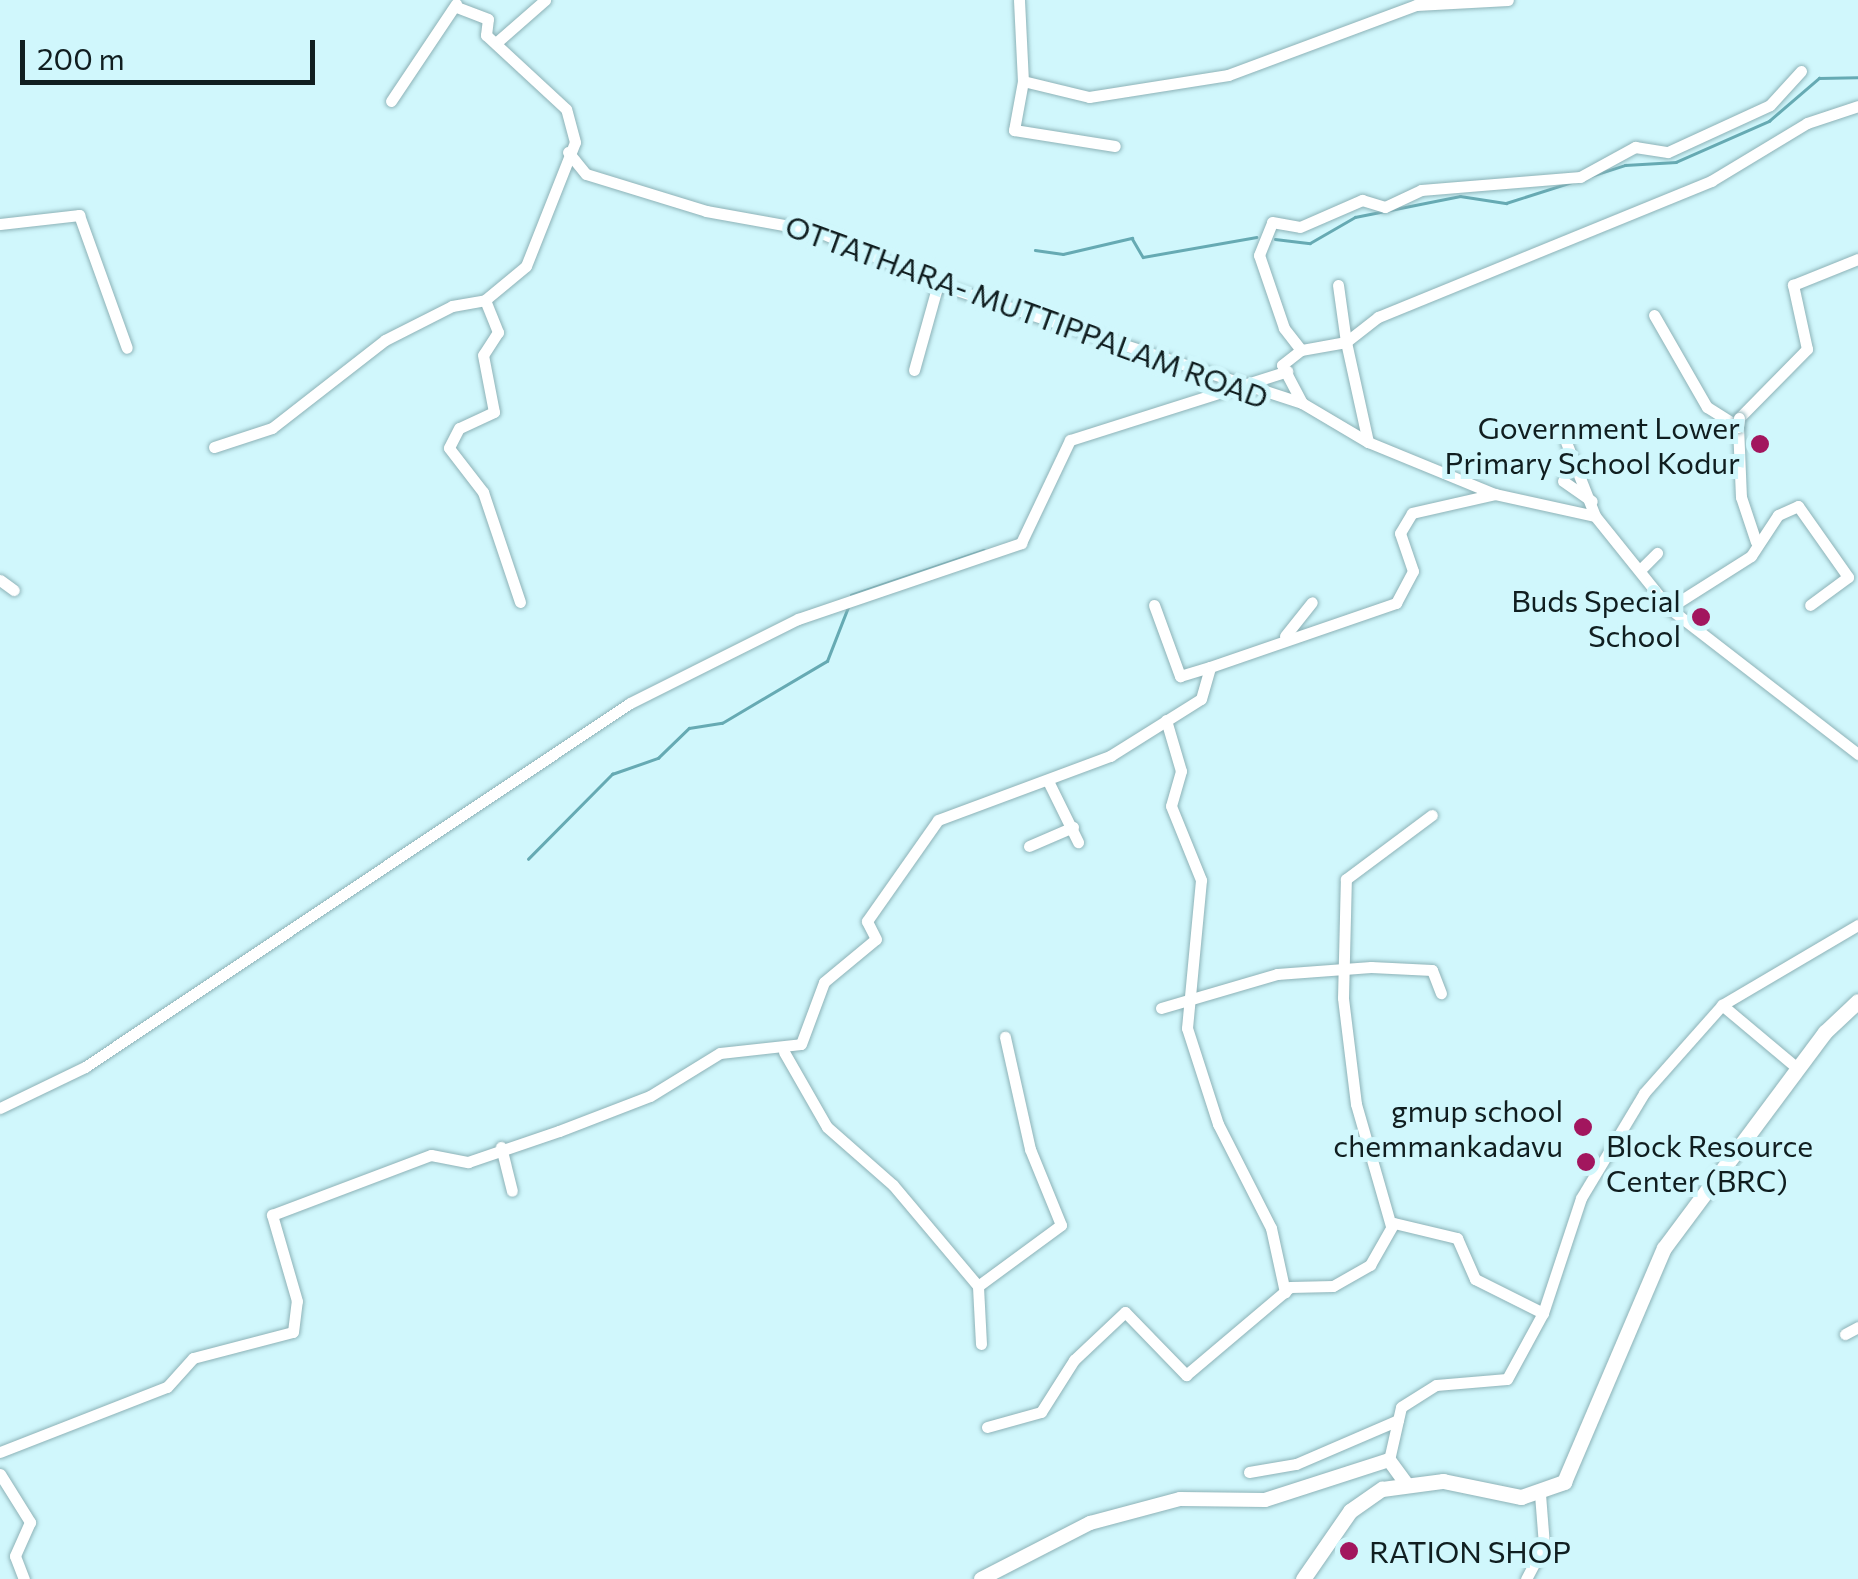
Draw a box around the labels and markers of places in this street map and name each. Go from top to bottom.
place label: Government Lower Primary School Kodur [1444,409,1740,480]
marker: Government Lower Primary School Kodur [1749,433,1771,455]
place label: Buds Special School [1511,582,1681,652]
marker: Buds Special School [1690,606,1712,628]
place label: gmup school chemmankadavu [1333,1092,1563,1162]
marker: gmup school chemmankadavu [1572,1116,1594,1138]
place label: Block Resource Center (BRC) [1606,1127,1813,1198]
marker: Block Resource Center (BRC) [1575,1151,1597,1173]
place label: RATION SHOP [1369,1533,1571,1569]
marker: RATION SHOP [1338,1540,1360,1562]

